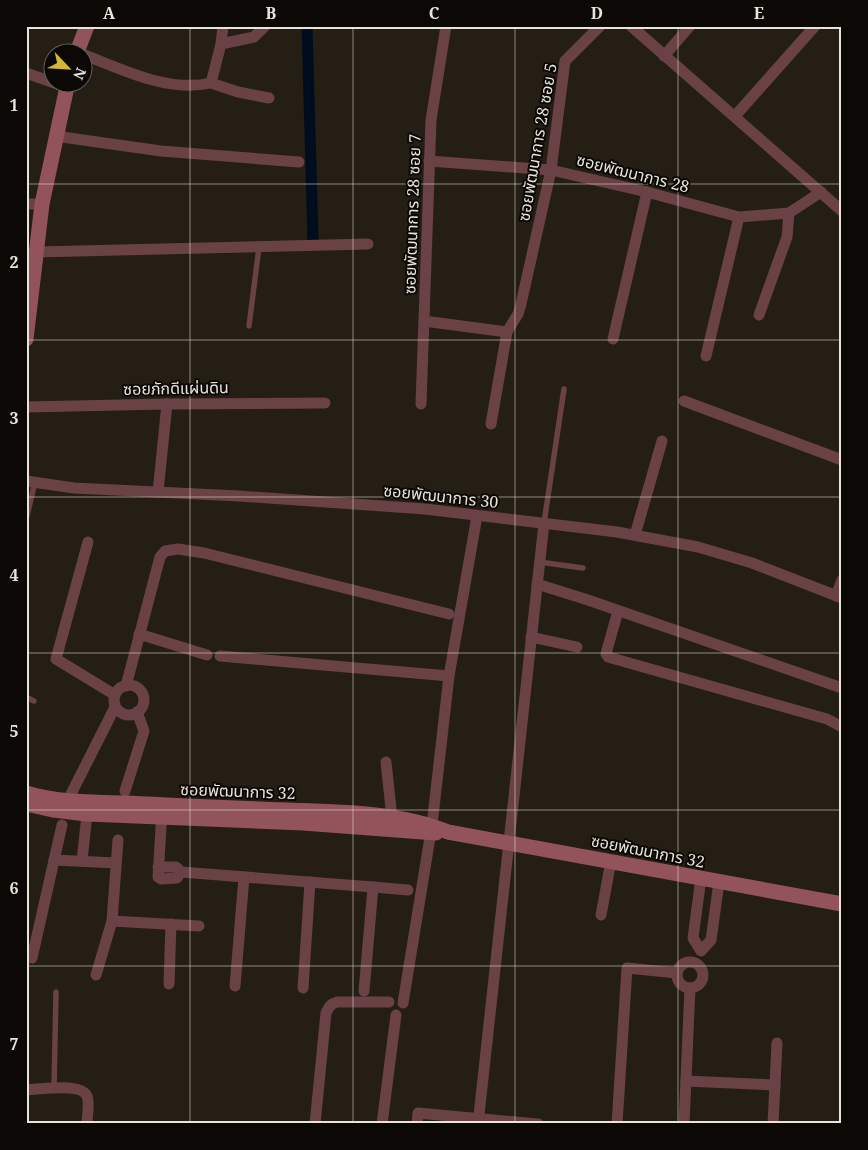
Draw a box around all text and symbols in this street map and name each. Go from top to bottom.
text: A [103,2,116,24]
text: B [266,2,277,24]
text: C [429,2,440,24]
text: D [591,2,603,24]
text: E [754,2,764,24]
north arrow [42,42,92,92]
street label: ซอยพัฒนาการ 28 ซอย 5 [512,61,562,223]
text: N [69,65,91,83]
text: 1 [9,94,19,116]
street label: ซอยพัฒนาการ 28 ซอย 7 [398,133,426,294]
street label: ซอยพัฒนาการ 28 [574,148,692,198]
text: 2 [9,251,19,273]
street label: ซอยภักดีแผ่นดิน [123,376,229,400]
text: 3 [9,407,19,429]
street label: ซอยพัฒนาการ 30 [382,479,500,513]
text: 4 [9,564,19,586]
text: 5 [9,720,19,742]
street label: ซอยพัฒนาการ 32 [180,778,296,804]
street label: ซอยพัฒนาการ 32 [589,829,707,873]
text: 6 [9,877,19,899]
text: 7 [9,1033,19,1055]

